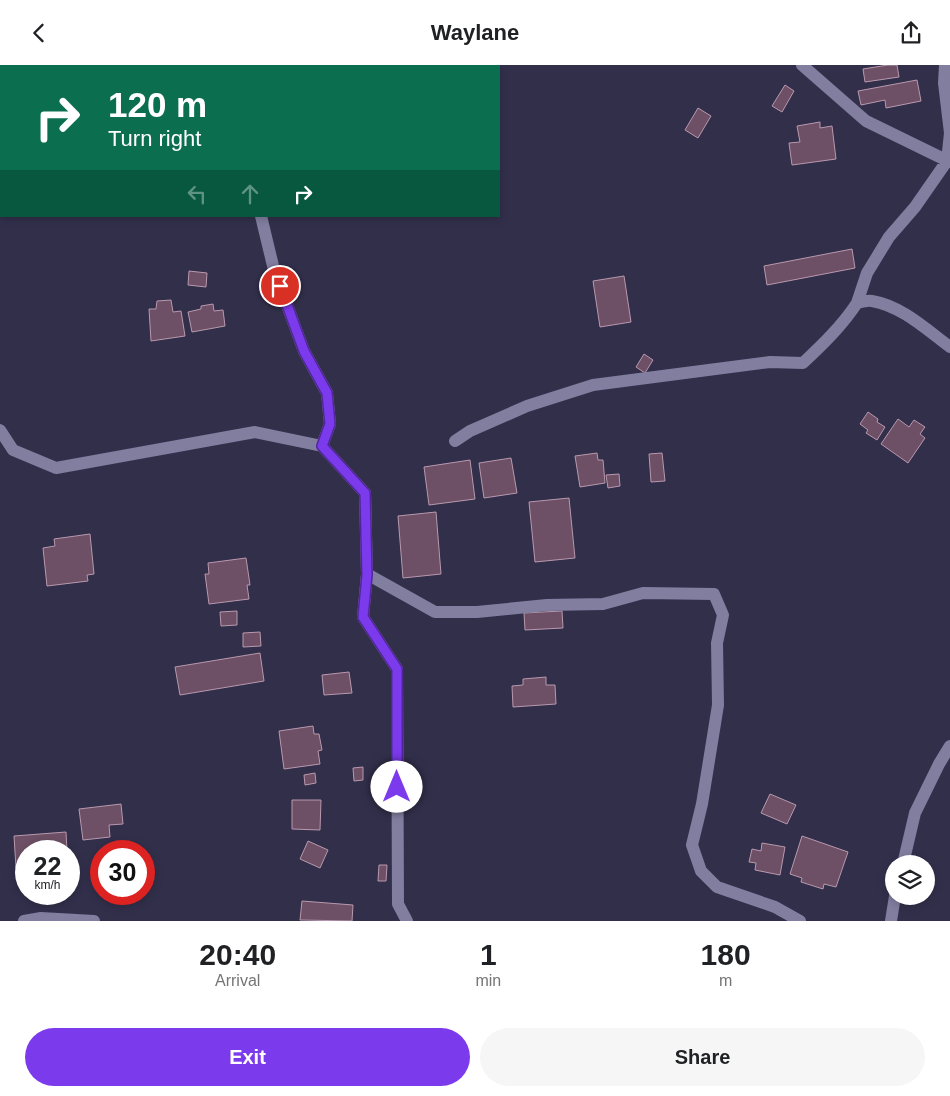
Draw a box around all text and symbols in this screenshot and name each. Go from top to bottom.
icon: back [25,19,53,47]
icon: share [897,19,925,47]
text: Waylane [431,20,519,45]
icon: right [25,85,90,150]
text: 120 m [108,85,207,124]
text: Turn right [108,126,201,151]
icon: left [183,180,211,208]
icon: ahead [236,180,264,208]
icon: right [289,180,317,208]
pin [259,265,301,307]
icon: arrive [266,272,294,300]
position arrow [370,760,422,812]
speed limit sign: 30 [90,840,155,905]
text: 22 [34,852,61,880]
map controls [885,855,935,905]
button: layers [885,855,935,905]
text: km/h [34,878,61,892]
text: 20:40 [199,938,276,971]
text: 1 [480,938,497,971]
text: 180 [701,938,751,971]
text: Arrival [215,972,260,989]
text: min [475,972,501,989]
text: m [719,972,732,989]
button: Exit [25,1028,470,1086]
button: Share [480,1028,925,1086]

